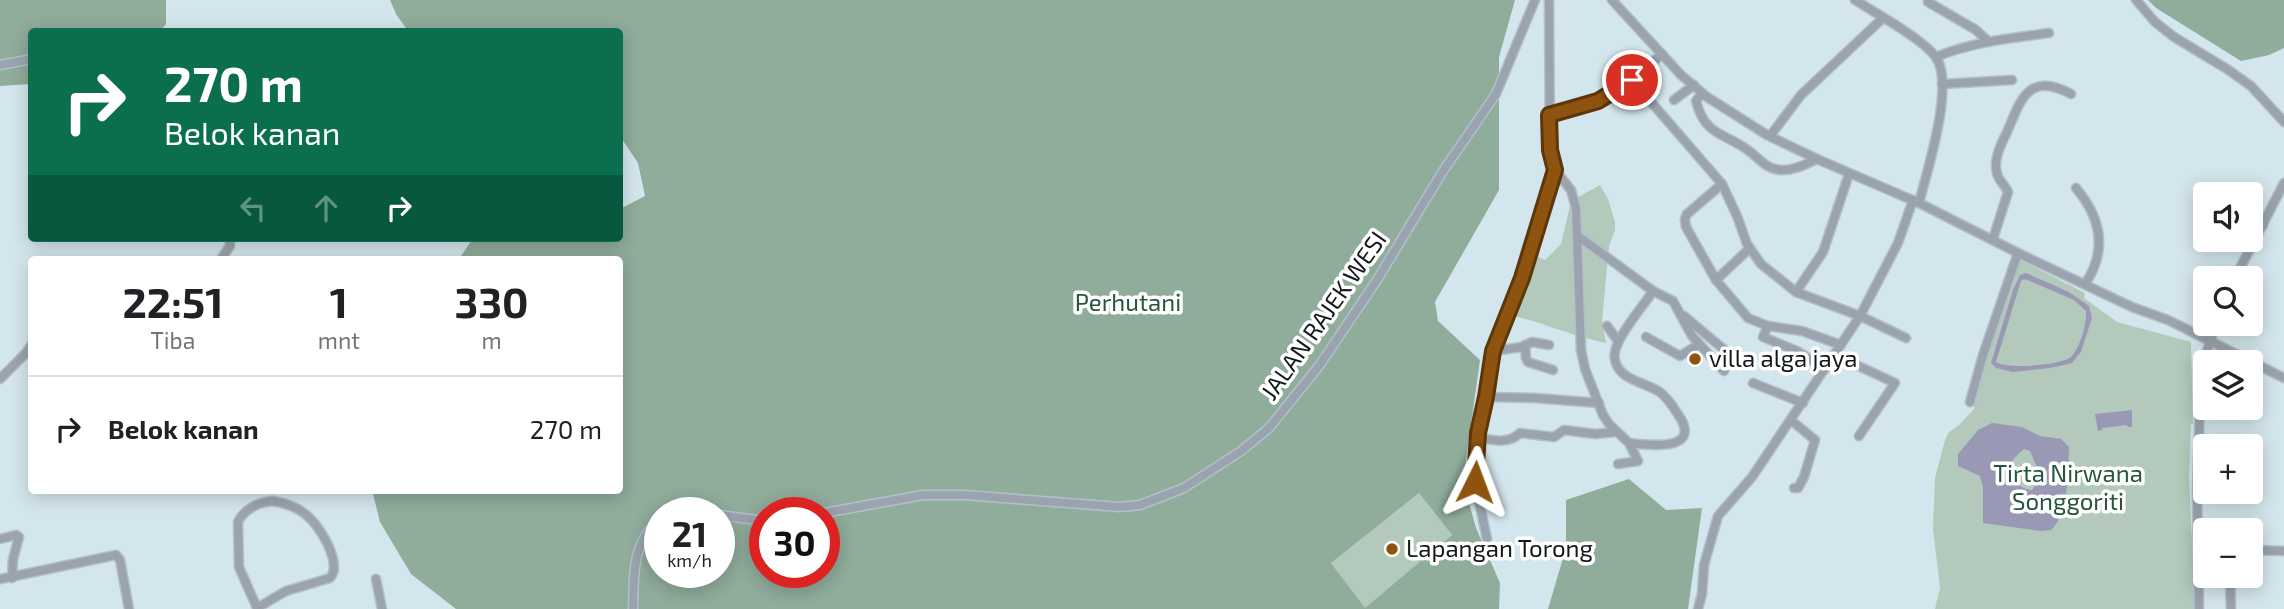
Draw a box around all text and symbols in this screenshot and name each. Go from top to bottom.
pin [1602,50,1662,110]
text: 270 m [164,53,303,112]
icon: right [49,56,140,147]
icon: arrive [1613,61,1651,99]
text: Belok kanan [164,113,340,151]
map controls [2193,182,2263,588]
button: sound [2193,182,2263,252]
icon: left [234,189,272,227]
icon: ahead [307,189,345,227]
icon: right [380,189,418,227]
street label: JALAN RAJEK WESI [1254,225,1392,405]
button: search [2193,266,2263,336]
text: 22:51 [122,276,223,326]
text: 1 [330,276,348,326]
text: 330 [454,276,529,326]
park label: Perhutani [1075,287,1181,316]
text: Tiba [150,326,195,354]
text: mnt [318,326,360,354]
text: m [481,326,502,354]
place label: villa alga jaya [1709,343,1858,372]
button: layers [2193,350,2263,420]
marker: villa alga jaya [1687,351,1703,367]
icon: right [49,410,87,448]
text: Belok kanan [108,413,259,444]
text: 270 m [530,413,602,444]
button: + [2193,434,2263,504]
position arrow [1438,445,1512,519]
park label: Tirta Nirwana Songgoriti [1993,458,2143,515]
speed limit sign: 30 [749,497,840,588]
text: 21 [672,512,707,554]
button: − [2193,518,2263,588]
place label: Lapangan Torong [1406,533,1593,562]
marker: Lapangan Torong [1384,541,1400,557]
text: km/h [667,549,712,571]

